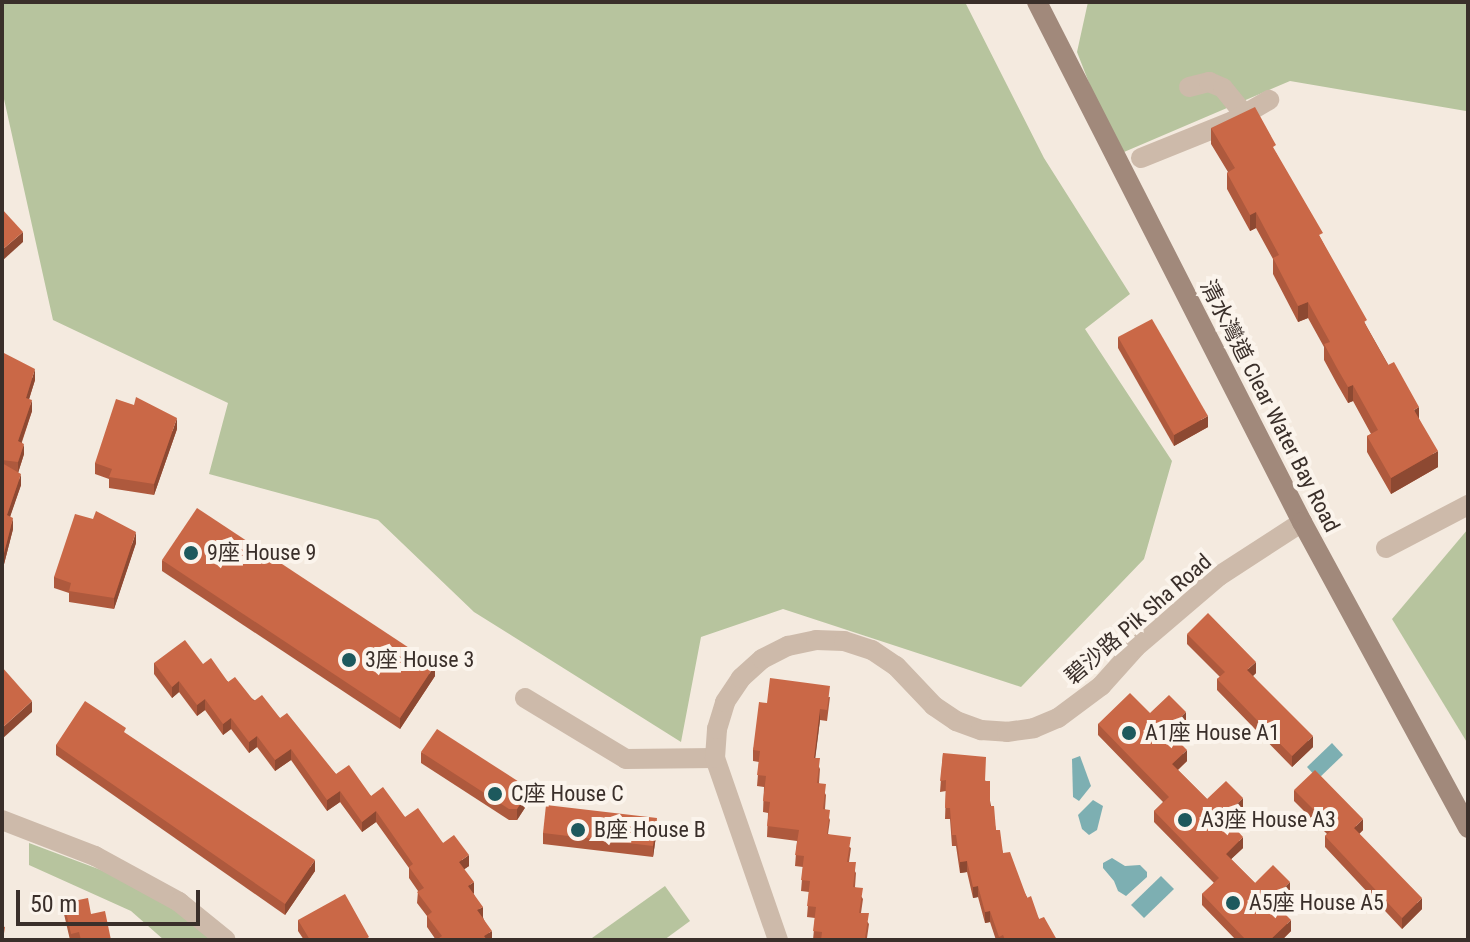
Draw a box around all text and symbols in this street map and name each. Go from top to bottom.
street label: 清水灣道 Clear Water Bay Road [1195,276,1345,536]
place label: 9座 House 9 [207,540,316,566]
marker: 9座 House 9 [182,544,200,562]
street label: 碧沙路 Pik Sha Road [1060,548,1216,690]
place label: 3座 House 3 [365,647,474,673]
marker: 3座 House 3 [340,651,358,669]
place label: A1座 House A1 [1145,720,1280,746]
marker: A1座 House A1 [1120,724,1138,742]
place label: C座 House C [511,781,624,807]
marker: C座 House C [486,785,504,803]
place label: A3座 House A3 [1201,807,1336,833]
marker: A3座 House A3 [1176,811,1194,829]
place label: B座 House B [594,817,706,843]
marker: B座 House B [569,821,587,839]
scale bar [20,874,204,924]
text: 50 m [30,890,77,918]
place label: A5座 House A5 [1249,890,1384,916]
marker: A5座 House A5 [1224,894,1242,912]

